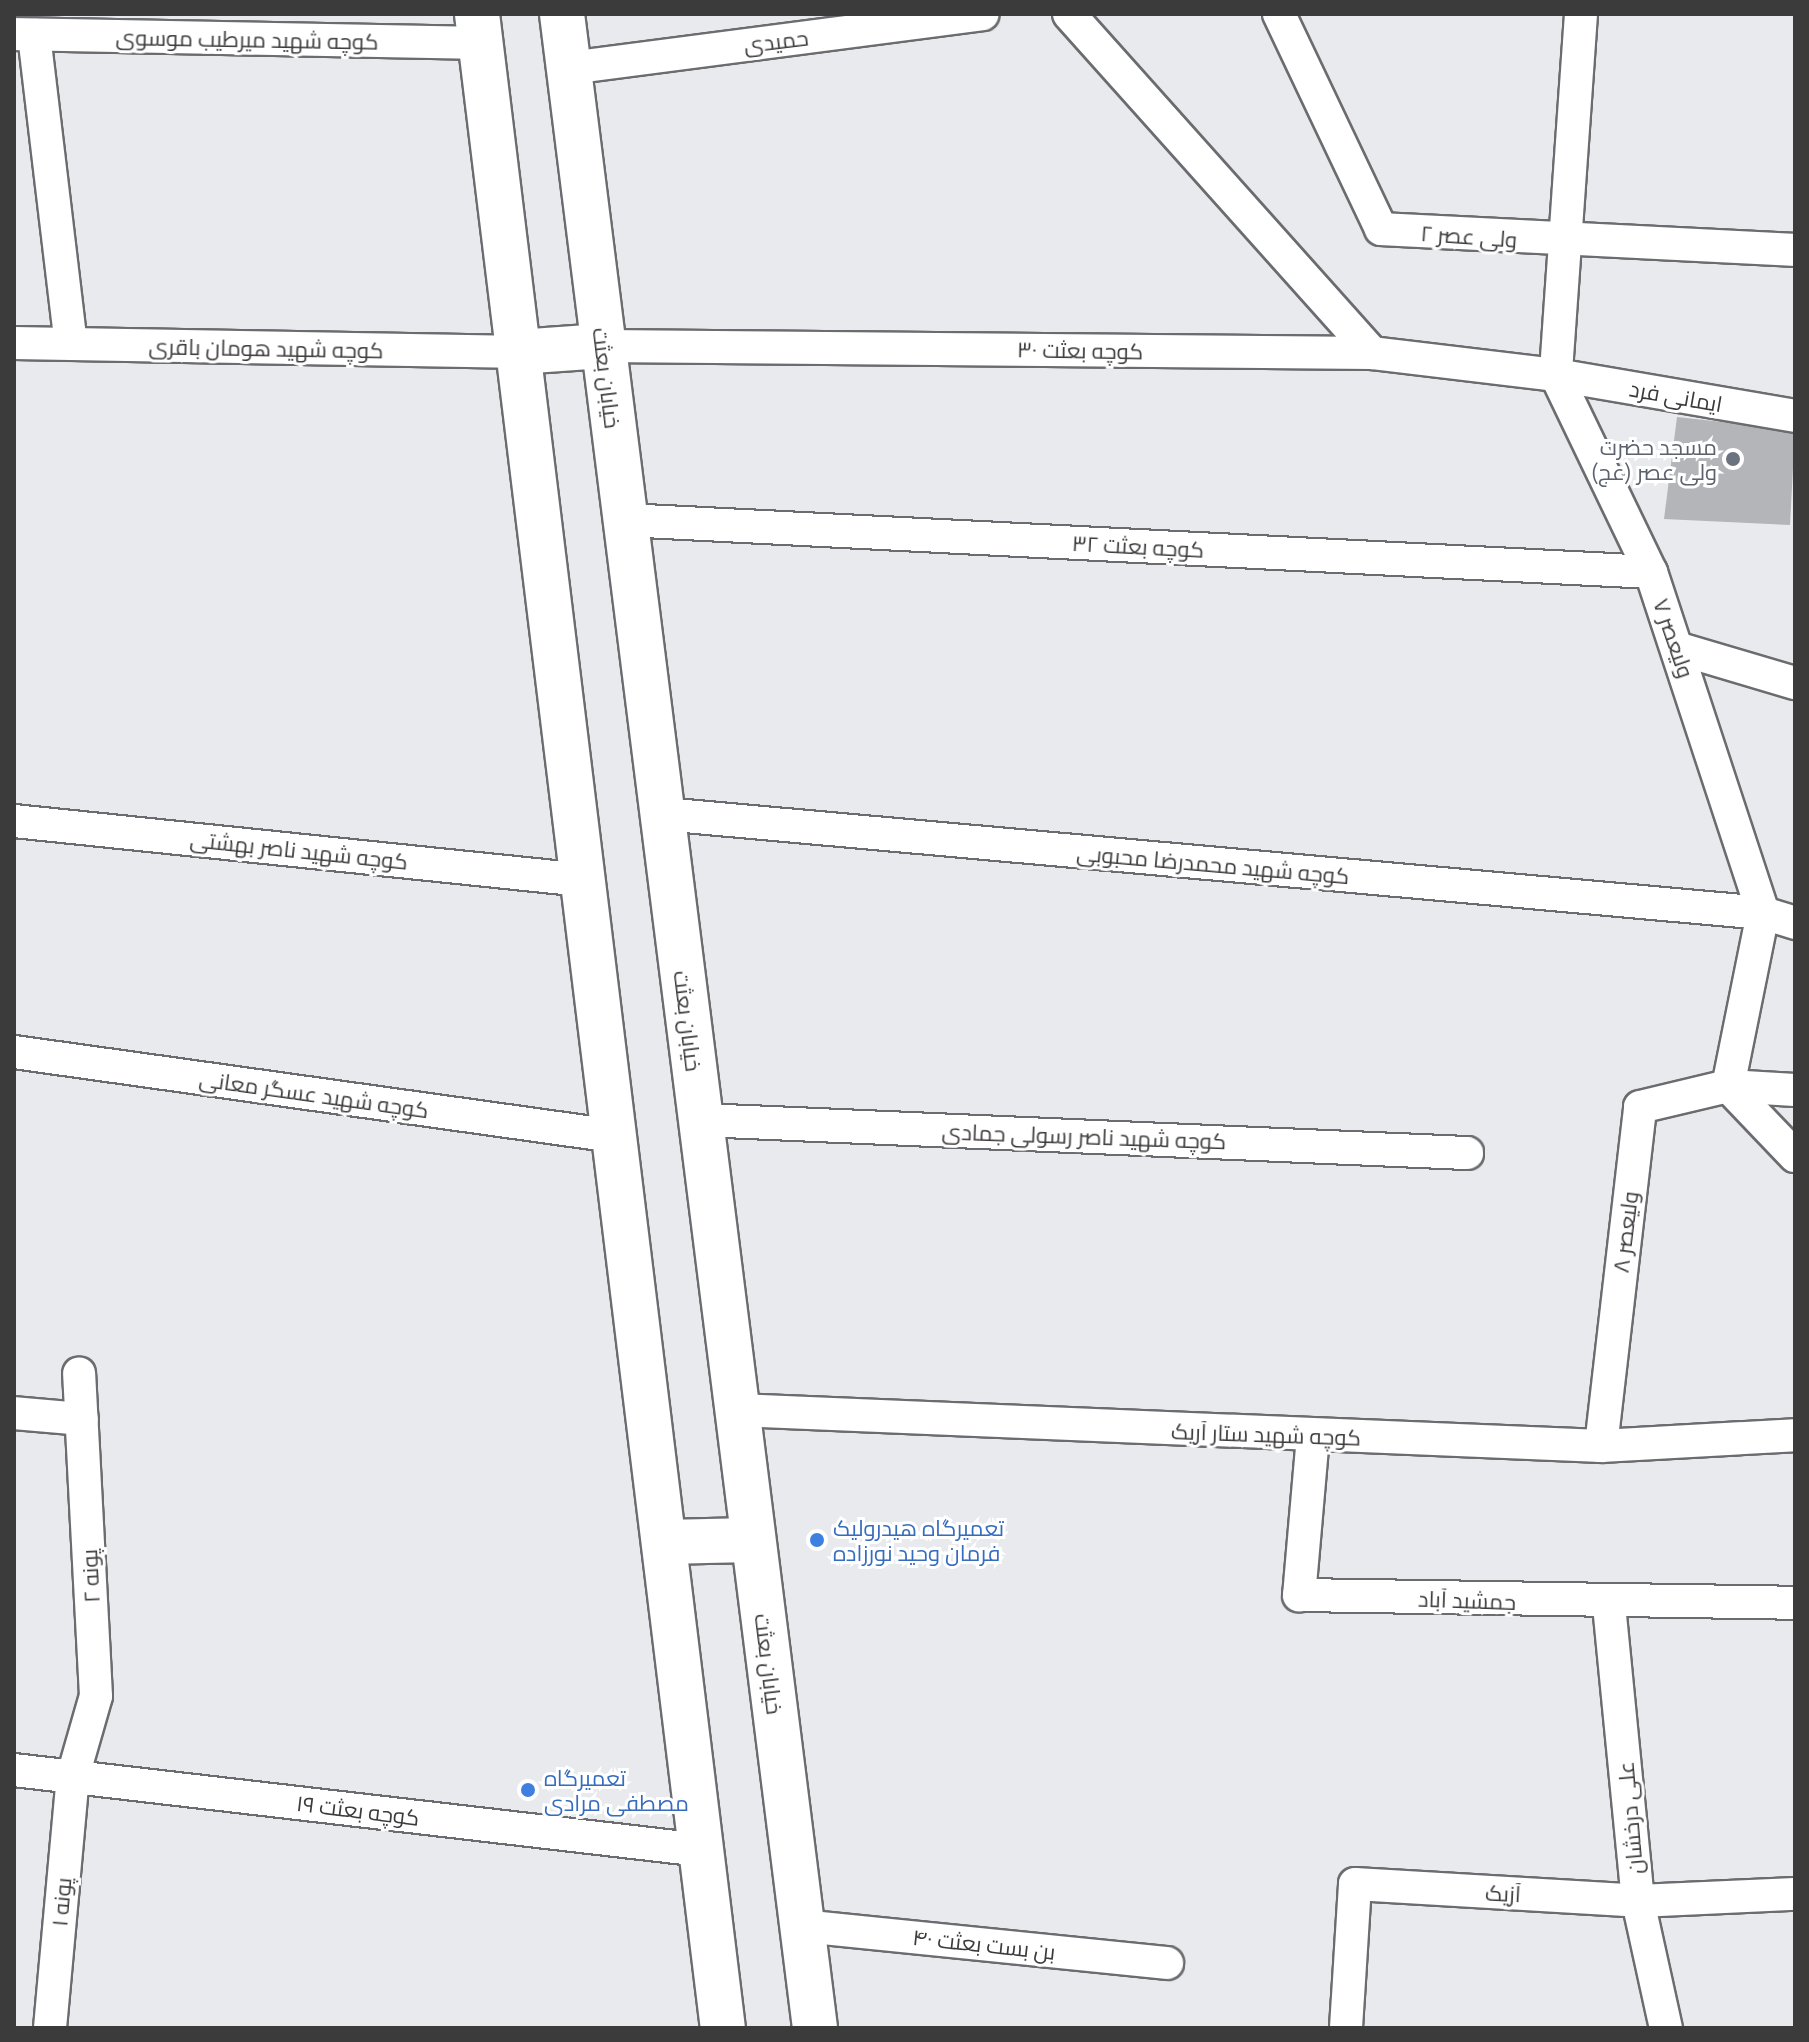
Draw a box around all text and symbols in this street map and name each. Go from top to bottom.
street label: کوچه شهید میرطیب موسوی [115,24,379,54]
street label: حمیدی [742,24,810,58]
street label: ولی عصر ۲ [1420,219,1518,253]
street label: خیابان بعثت [588,326,626,430]
street label: کوچه شهید هومان باقری [148,333,384,363]
street label: کوچه بعثت ۳۰ [1017,336,1143,364]
street label: ایمانی فرد [1627,375,1725,417]
place label: مسجد حضرت ولی عصر (عج) [1591,433,1717,484]
marker: مسجد حضرت ولی عصر (عج) [1724,450,1742,468]
street label: کوچه بعثت ۳۲ [1071,529,1205,563]
street label: ولیعصر ۷ [1648,595,1700,681]
street label: کوچه شهید ناصر بهشتی [189,825,409,875]
street label: کوچه شهید محمدرضا محبوبی [1076,839,1350,889]
street label: خیابان بعثت [669,969,707,1073]
street label: کوچه شهید عسگر معانی [198,1065,430,1123]
street label: کوچه شهید ناصر رسولی جمادی [941,1118,1227,1154]
street label: ولیعصر ۸ [1607,1190,1643,1274]
street label: کوچه شهید ستار آریک [1171,1417,1361,1451]
place label: تعمیرگاه هیدرولیک فرمان وحید نورزاده [833,1514,1004,1566]
marker: تعمیرگاه هیدرولیک فرمان وحید نورزاده [808,1531,826,1549]
street label: پونه ۲ [75,1548,105,1604]
street label: جمشید آباد [1417,1585,1517,1615]
street label: خیابان بعثت [750,1612,788,1716]
street label: علی درخشان [1612,1761,1648,1875]
place label: تعمیرگاه مصطفی مرادی [544,1764,689,1816]
marker: تعمیرگاه مصطفی مرادی [519,1781,537,1799]
street label: کوچه بعثت ۱۹ [295,1789,421,1831]
street label: پونه ۱ [46,1876,76,1928]
street label: آزیک [1485,1879,1521,1907]
street label: بن بست بعثت ۴۰ [911,1923,1057,1965]

